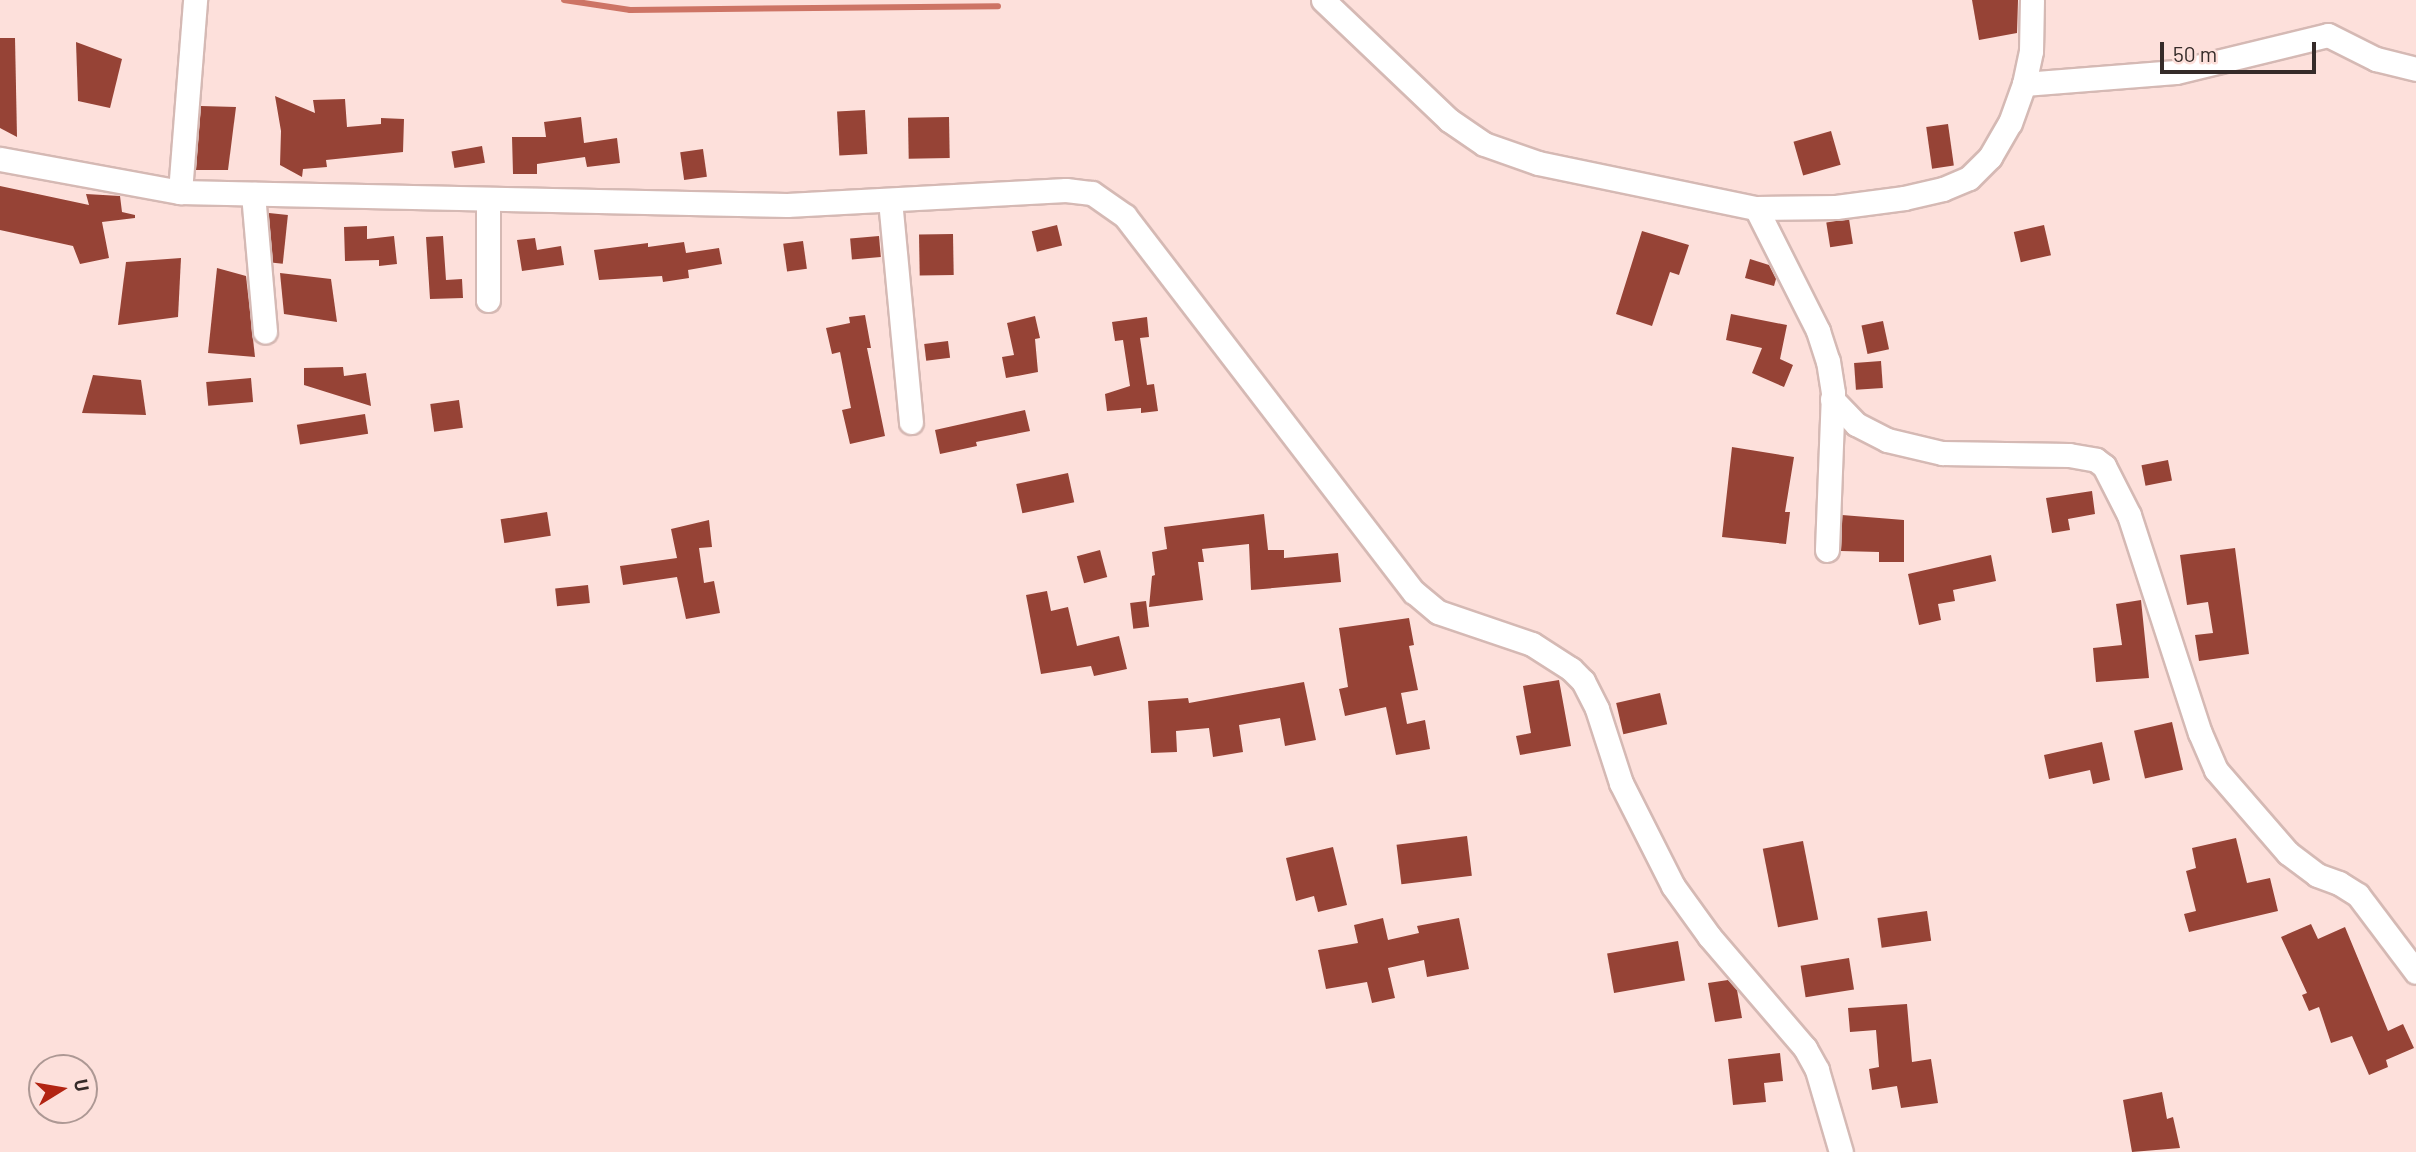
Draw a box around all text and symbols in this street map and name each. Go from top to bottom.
scale bar [2164,28,2320,72]
text: 50 m [2173,41,2217,66]
north arrow [28,1054,98,1124]
text: U [70,1077,95,1093]

